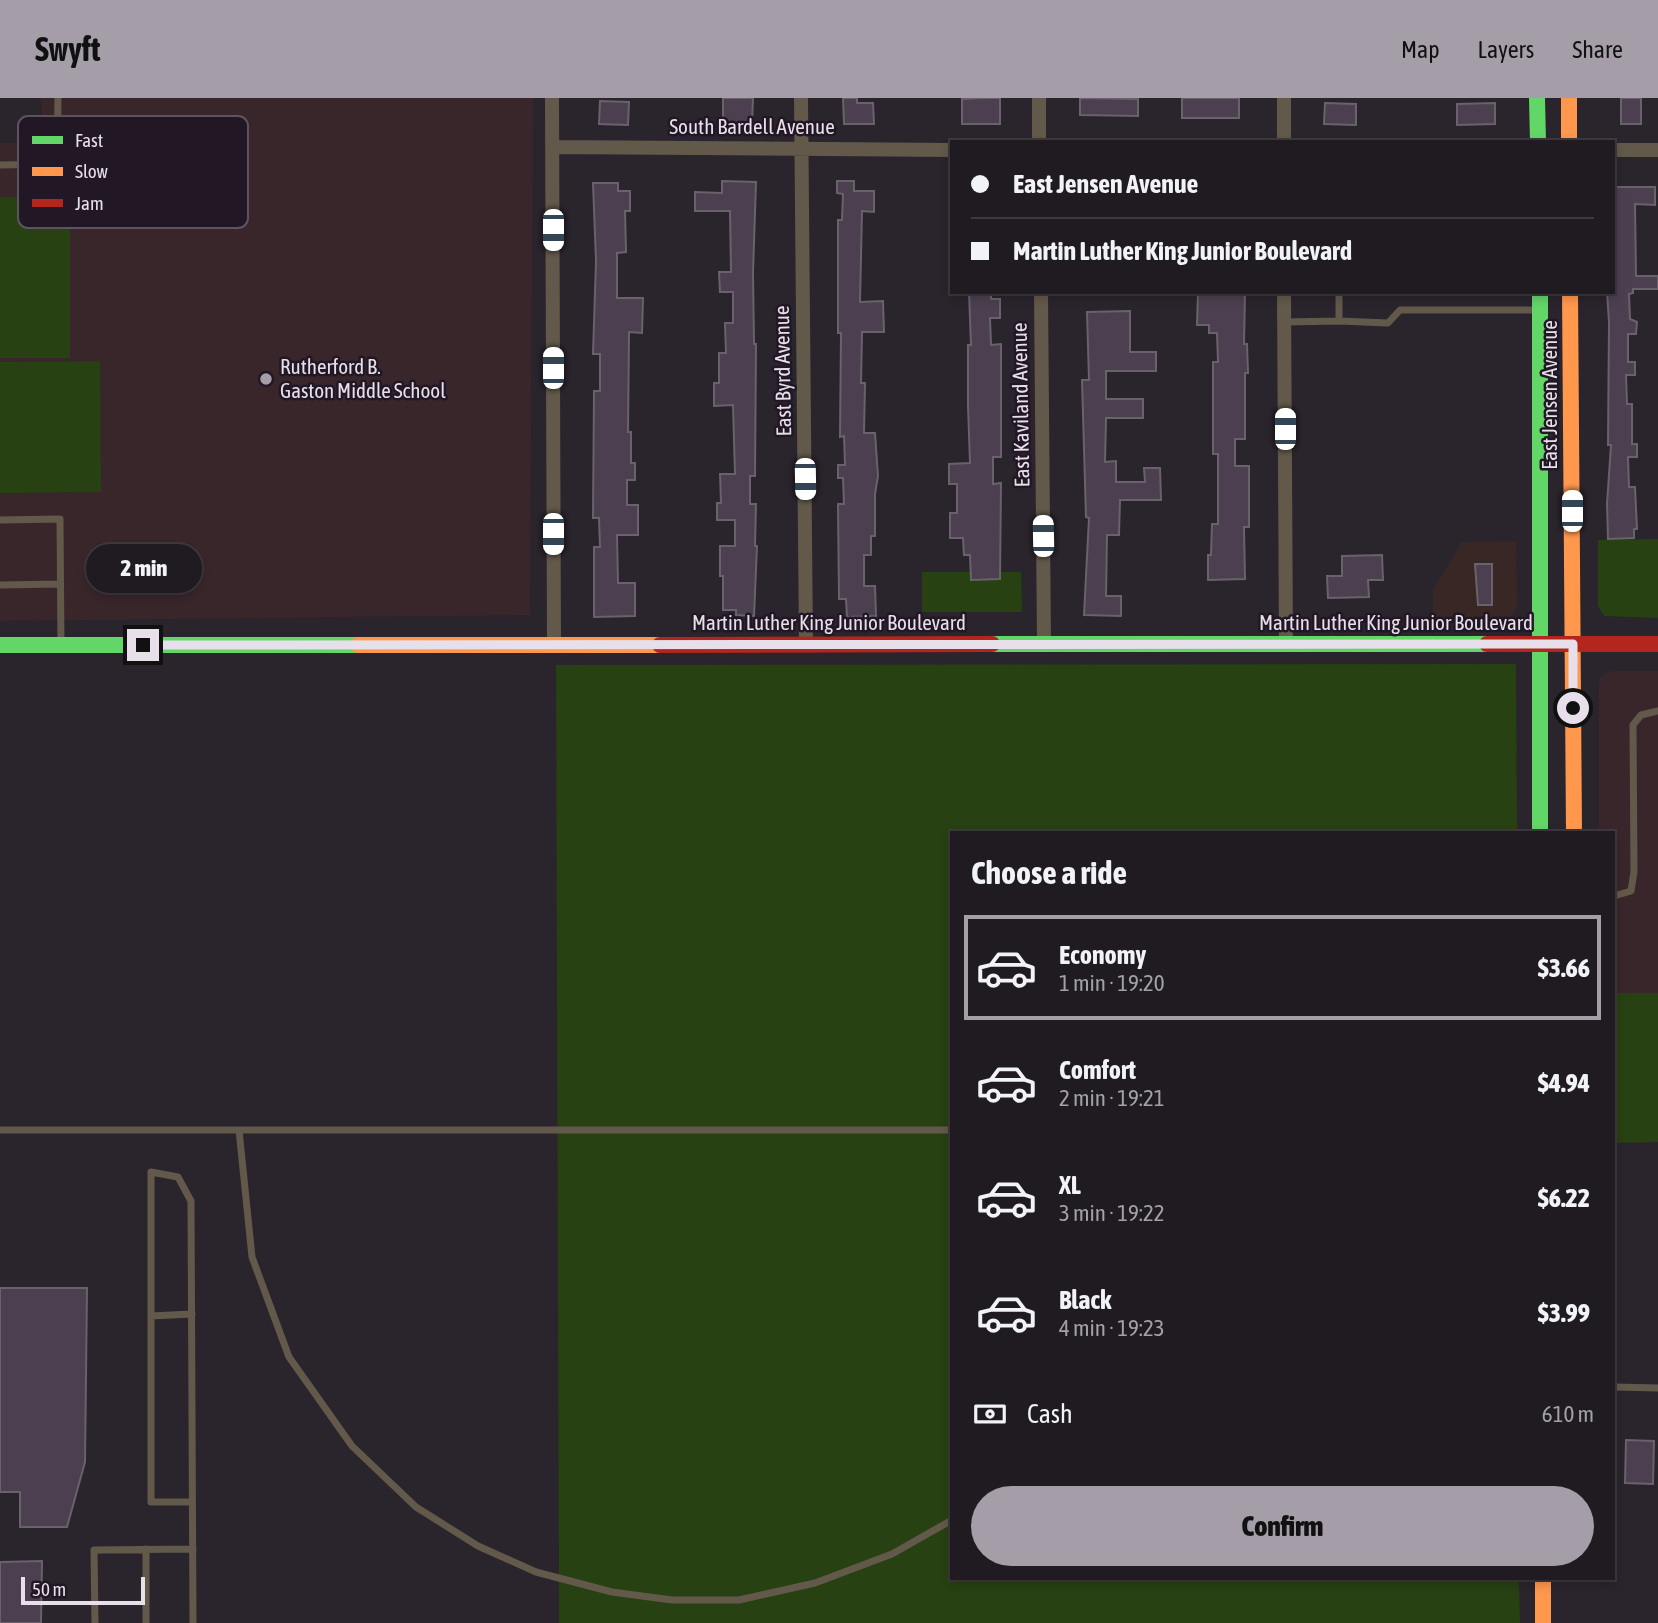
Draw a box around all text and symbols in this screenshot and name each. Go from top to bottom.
text: Swyft [35,30,100,68]
text: Map [1401,36,1440,63]
text: Layers [1478,36,1534,63]
text: Share [1572,36,1623,63]
street label: South Bardell Avenue [669,114,835,138]
legend [18,116,248,228]
text: Fast [75,129,103,151]
text: Slow [75,160,109,182]
text: East Jensen Avenue [1013,169,1198,199]
text: Jam [75,192,104,214]
car [543,209,564,251]
text: Martin Luther King Junior Boulevard [1013,236,1352,266]
street label: East Byrd Avenue [769,305,795,437]
street label: East Jensen Avenue [1537,320,1561,470]
street label: East Kaviland Avenue [1007,323,1033,488]
car [543,347,564,389]
place label: Rutherford B. Gaston Middle School [280,354,446,402]
marker: Rutherford B. Gaston Middle School [258,371,274,387]
car [1275,408,1296,450]
car [795,458,816,500]
car [1562,490,1583,532]
car [543,513,564,555]
car [1033,515,1054,557]
callout: 2 min [85,544,201,592]
text: 2 min [121,555,167,581]
street label: Martin Luther King Junior Boulevard [692,610,966,634]
street label: Martin Luther King Junior Boulevard [1259,610,1533,634]
route end [127,629,159,661]
route start [1557,692,1589,724]
text: Choose a ride [971,854,1127,891]
icon: car [975,936,1038,999]
text: Economy [1059,940,1146,970]
text: $3.66 [1538,953,1590,983]
text: 1 min · 19:20 [1059,970,1165,996]
icon: car [975,1051,1038,1114]
text: Comfort [1059,1055,1136,1085]
text: $4.94 [1538,1068,1590,1098]
text: 2 min · 19:21 [1059,1085,1165,1111]
icon: car [975,1166,1038,1229]
text: XL [1059,1170,1081,1200]
text: $6.22 [1538,1183,1590,1213]
text: 3 min · 19:22 [1059,1200,1165,1226]
icon: car [975,1281,1038,1344]
text: Black [1059,1285,1111,1315]
text: $3.99 [1538,1298,1590,1328]
text: 4 min · 19:23 [1059,1315,1165,1341]
icon: cash [971,1395,1009,1433]
text: Cash [1027,1399,1073,1429]
text: 610 m [1542,1401,1594,1427]
button: Confirm [971,1486,1594,1566]
scale bar [21,1574,145,1606]
text: 50 m [32,1578,66,1600]

